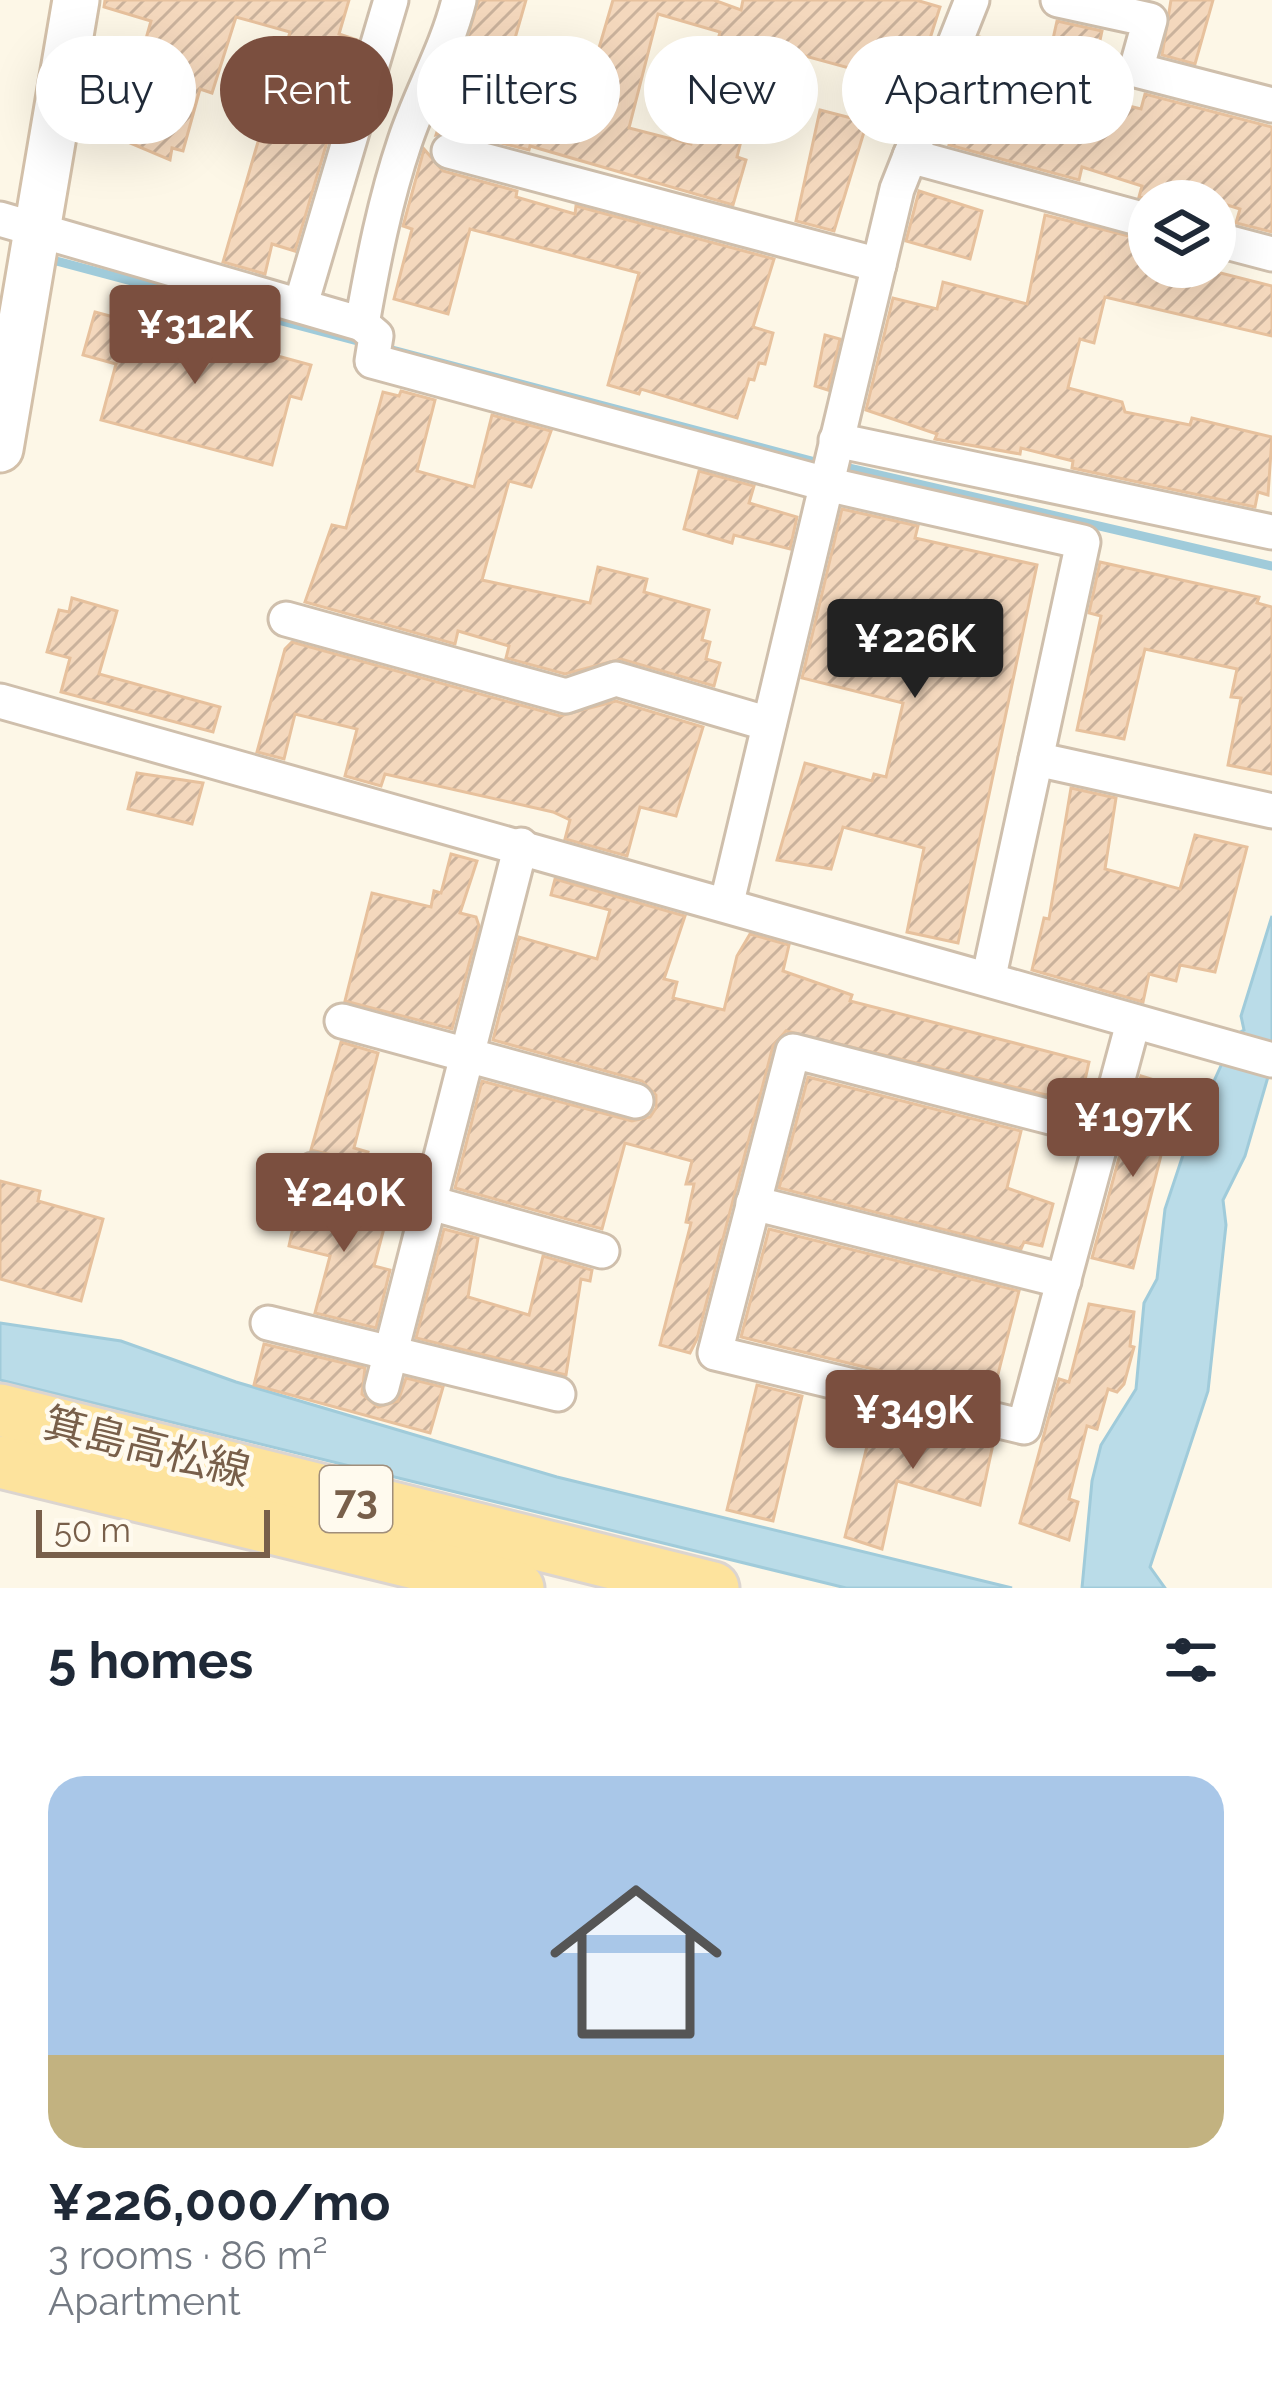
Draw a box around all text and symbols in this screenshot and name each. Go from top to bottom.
chip: Buy [36,36,196,144]
chip: Rent [220,36,393,144]
chip: Filters [417,36,620,144]
chip: New [644,36,818,144]
chip: Apartment [842,36,1134,144]
map controls [1128,180,1236,288]
button: layers [1128,180,1236,288]
pin: ¥312K [111,285,279,387]
text: ¥312K [137,301,253,347]
pin: ¥226K [831,599,999,701]
text: ¥226K [854,615,976,661]
pin: ¥197K [1049,1078,1217,1180]
text: ¥197K [1074,1094,1192,1140]
pin: ¥240K [260,1153,428,1255]
text: ¥240K [283,1169,405,1215]
pin: ¥349K [829,1370,997,1472]
text: ¥349K [853,1386,973,1432]
street label: 箕島高松線 [39,1398,255,1496]
road number: 73 [320,1466,392,1532]
scale bar [36,1504,270,1557]
text: 50 m [54,1511,131,1550]
icon: filters [1158,1627,1224,1693]
text: 5 homes [48,1630,253,1690]
icon: home [528,1854,744,2070]
text: ¥226,000/mo [48,2172,390,2232]
text: 3 rooms · 86 m² [48,2232,328,2278]
text: Apartment [48,2278,241,2324]

